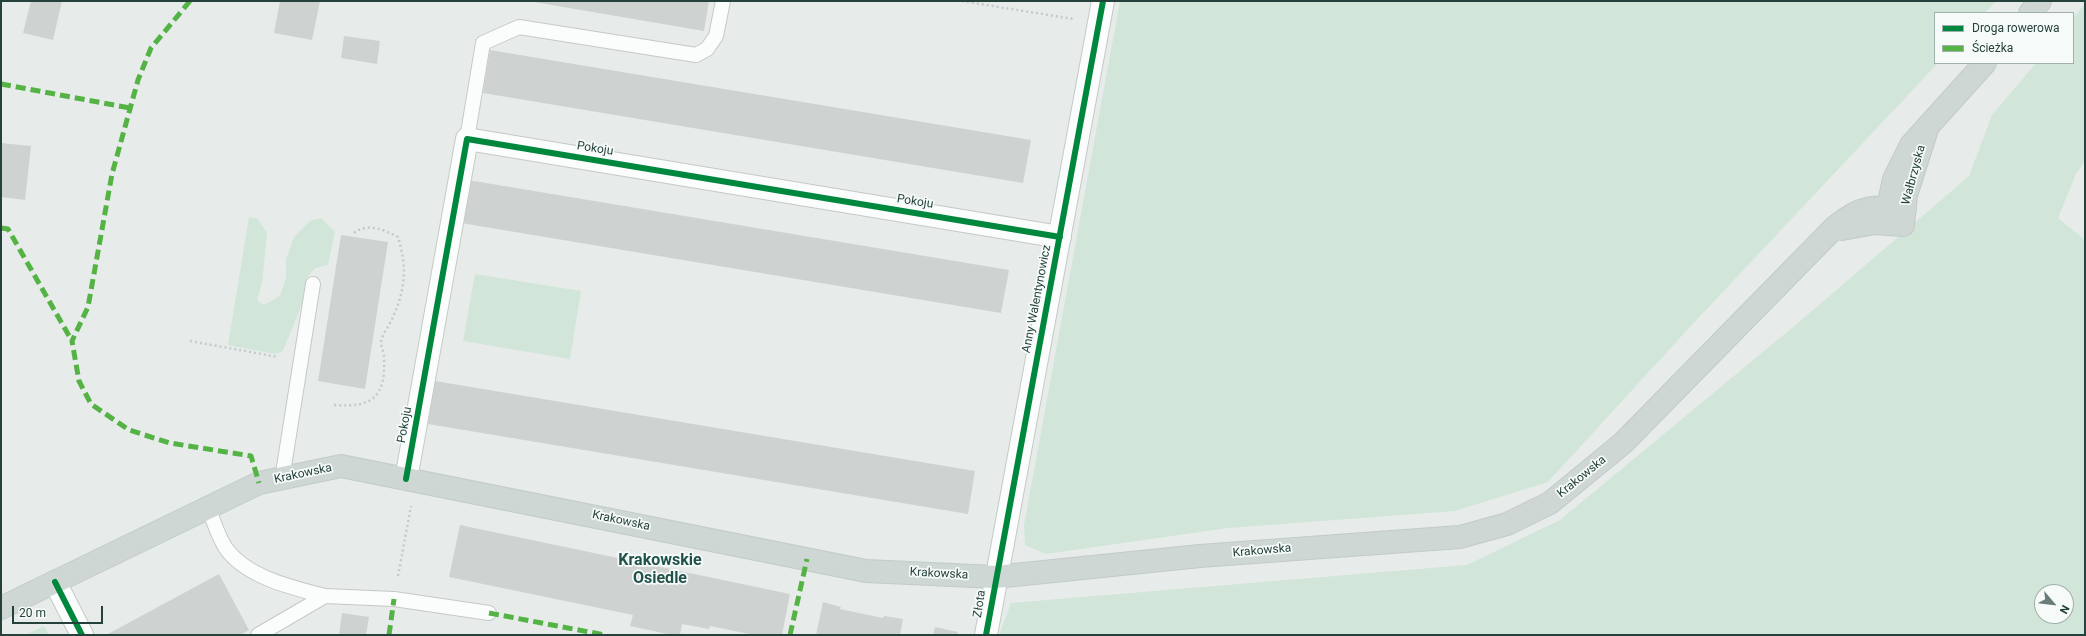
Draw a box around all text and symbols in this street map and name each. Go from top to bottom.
legend [1934,12,2074,64]
text: Droga rowerowa [1972,21,2059,35]
text: Ścieżka [1972,41,2013,55]
street label: Pokoju [576,139,614,159]
street label: Wałbrzyska [1899,143,1929,207]
street label: Pokoju [896,192,934,212]
street label: Anny Walentynowicz [1019,244,1055,354]
street label: Pokoju [395,406,415,444]
street label: Krakowska [1555,453,1609,501]
street label: Krakowska [273,461,333,487]
street label: Krakowska [591,508,651,534]
street label: Krakowska [1232,541,1292,561]
district label: Krakowskie Osiedle [618,551,702,589]
street label: Krakowska [909,565,969,583]
north arrow [2034,584,2074,624]
street label: Złota [971,589,989,619]
scale bar [14,598,105,624]
text: N [2057,603,2072,616]
text: 20 m [19,606,46,620]

